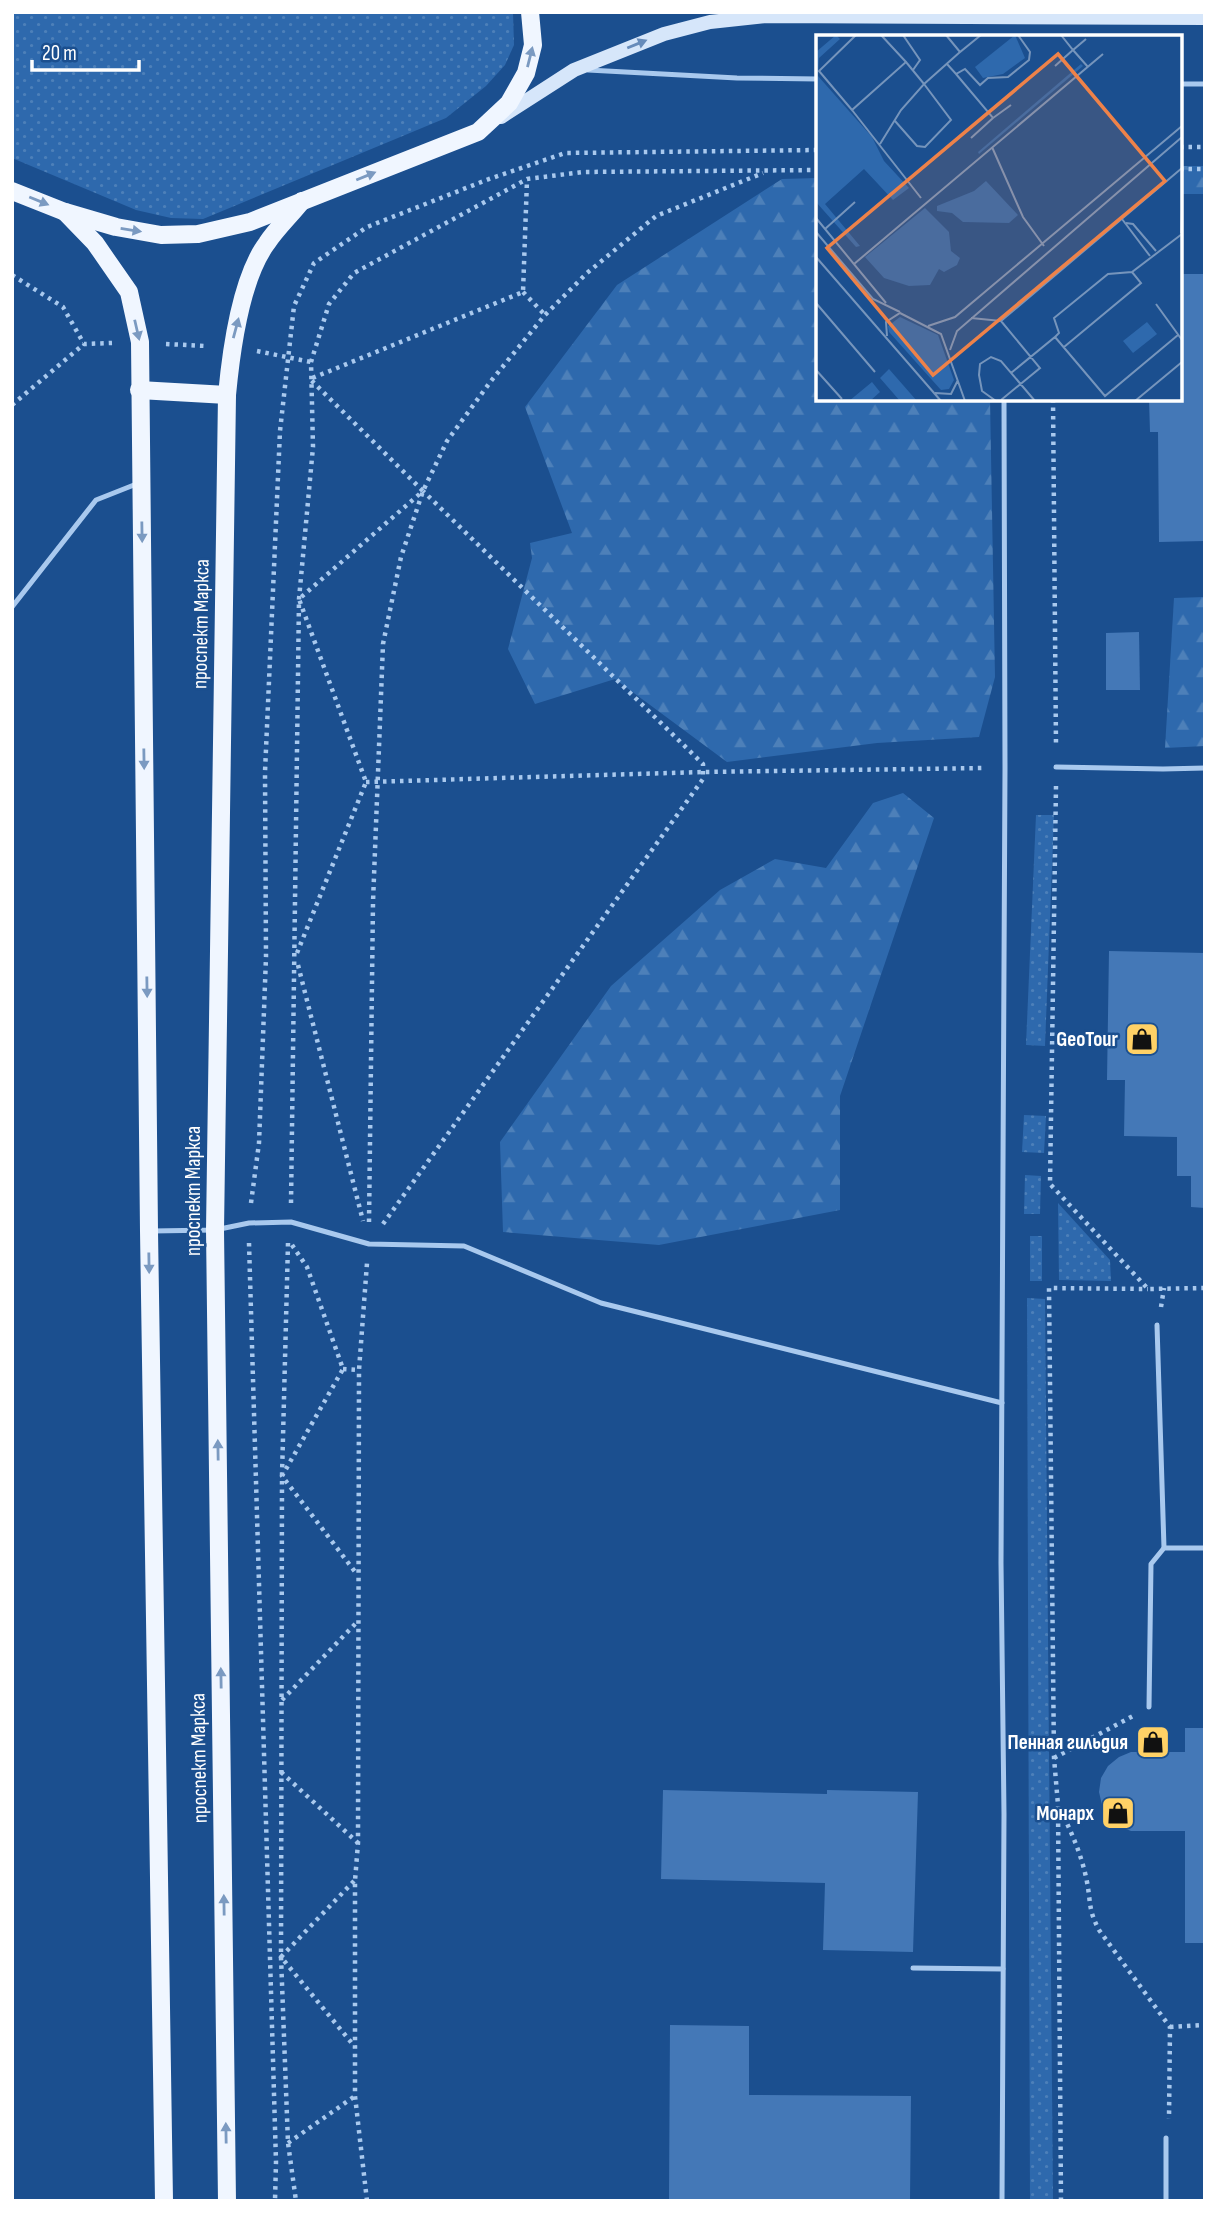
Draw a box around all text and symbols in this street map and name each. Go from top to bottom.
scale bar [32,28,138,72]
inset map [816,35,1182,401]
one-way arrow [627,39,648,50]
text: 20 m [42,41,77,66]
one-way arrow [524,46,535,68]
one-way arrow [356,170,377,181]
one-way arrow [28,196,49,207]
one-way arrow [120,225,142,236]
one-way arrow [232,317,242,338]
one-way arrow [132,319,143,341]
one-way arrow [136,521,148,543]
street label: проспект Маркса [187,559,215,689]
one-way arrow [139,748,150,770]
one-way arrow [141,976,152,998]
shop icon: GeoTour [1123,1020,1161,1058]
place label: GeoTour [1056,1027,1119,1052]
street label: проспект Маркса [181,1126,206,1256]
one-way arrow [144,1252,155,1274]
one-way arrow [212,1439,224,1461]
one-way arrow [215,1666,227,1688]
street label: проспект Маркса [185,1693,213,1823]
shop icon: Пенная гильдия [1134,1723,1172,1761]
place label: Пенная гильдия [1008,1730,1128,1755]
shop icon: Монарх [1099,1794,1137,1832]
place label: Монарх [1036,1801,1094,1826]
one-way arrow [218,1894,229,1916]
one-way arrow [221,2121,232,2143]

